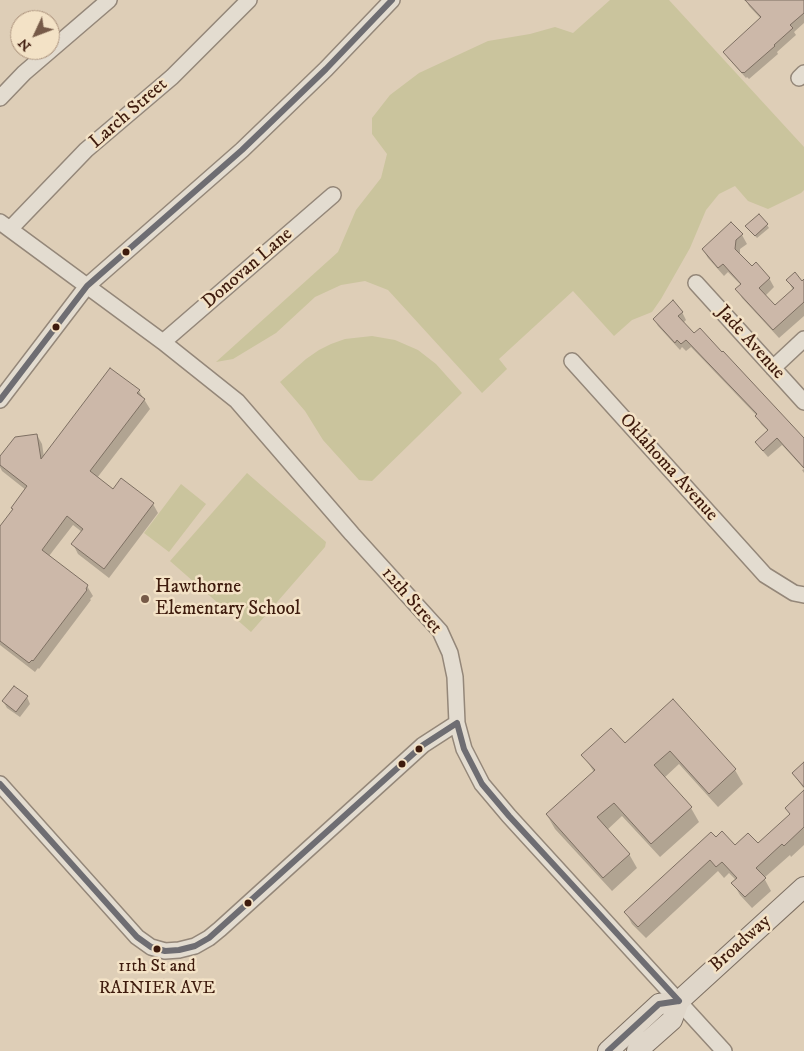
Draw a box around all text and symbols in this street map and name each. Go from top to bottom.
north arrow [10,10,60,60]
text: N [14,34,35,55]
street label: Larch Street [85,74,173,154]
street label: Donovan Lane [198,224,298,314]
unlabelled marker [121,247,131,257]
street label: Jade Avenue [711,301,789,385]
unlabelled marker [51,322,61,332]
street label: Oklahoma Avenue [614,410,722,526]
street label: 12th Street [376,563,446,639]
place label: Hawthorne Elementary School [155,577,300,621]
marker: Hawthorne Elementary School [139,593,151,605]
unlabelled marker [414,744,424,754]
unlabelled marker [397,759,407,769]
unlabelled marker [243,898,253,908]
street label: Broadway [706,910,776,978]
marker: 11th St and RAINIER AVE [152,944,162,954]
place label: 11th St and RAINIER AVE [99,956,215,999]

